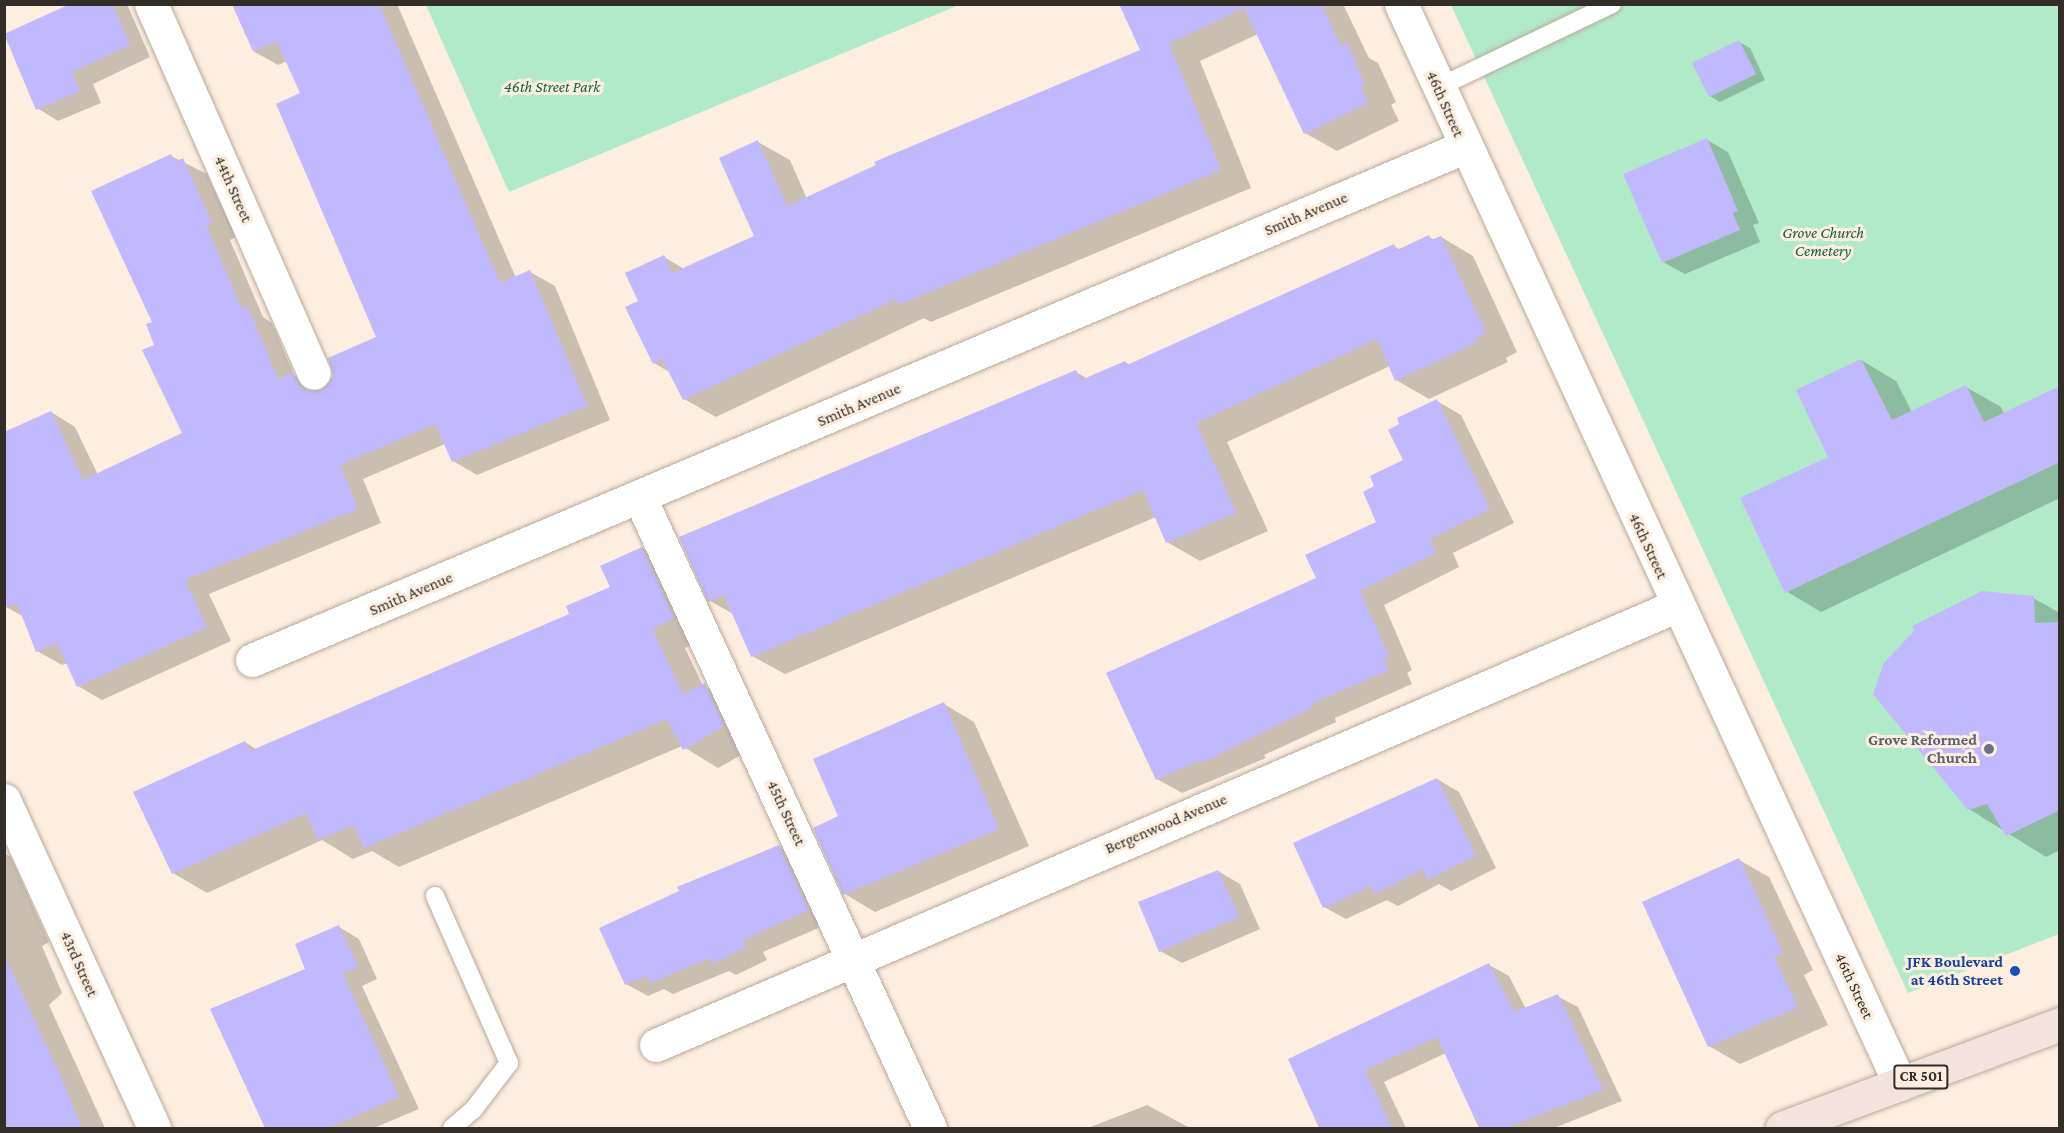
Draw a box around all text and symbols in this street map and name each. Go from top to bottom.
street label: 46th Street [1422,68,1468,140]
park label: 46th Street Park [504,77,600,97]
street label: 44th Street [210,153,256,225]
street label: Smith Avenue [1261,188,1351,240]
park label: Grove Church Cemetery [1782,223,1864,261]
street label: Smith Avenue [814,379,904,431]
street label: 46th Street [1624,510,1672,582]
street label: Smith Avenue [366,568,456,620]
place label: Grove Reformed Church [1868,730,1977,768]
marker: Grove Reformed Church [1982,742,1996,756]
street label: 45th Street [763,777,809,849]
street label: Bergenwood Avenue [1102,790,1230,858]
street label: 43rd Street [56,928,102,1000]
street label: 46th Street [1830,950,1878,1022]
place label: JFK Boulevard at 46th Street [1907,952,2003,990]
marker: JFK Boulevard at 46th Street [2008,964,2022,978]
road number: CR 501 [1892,1065,1950,1089]

